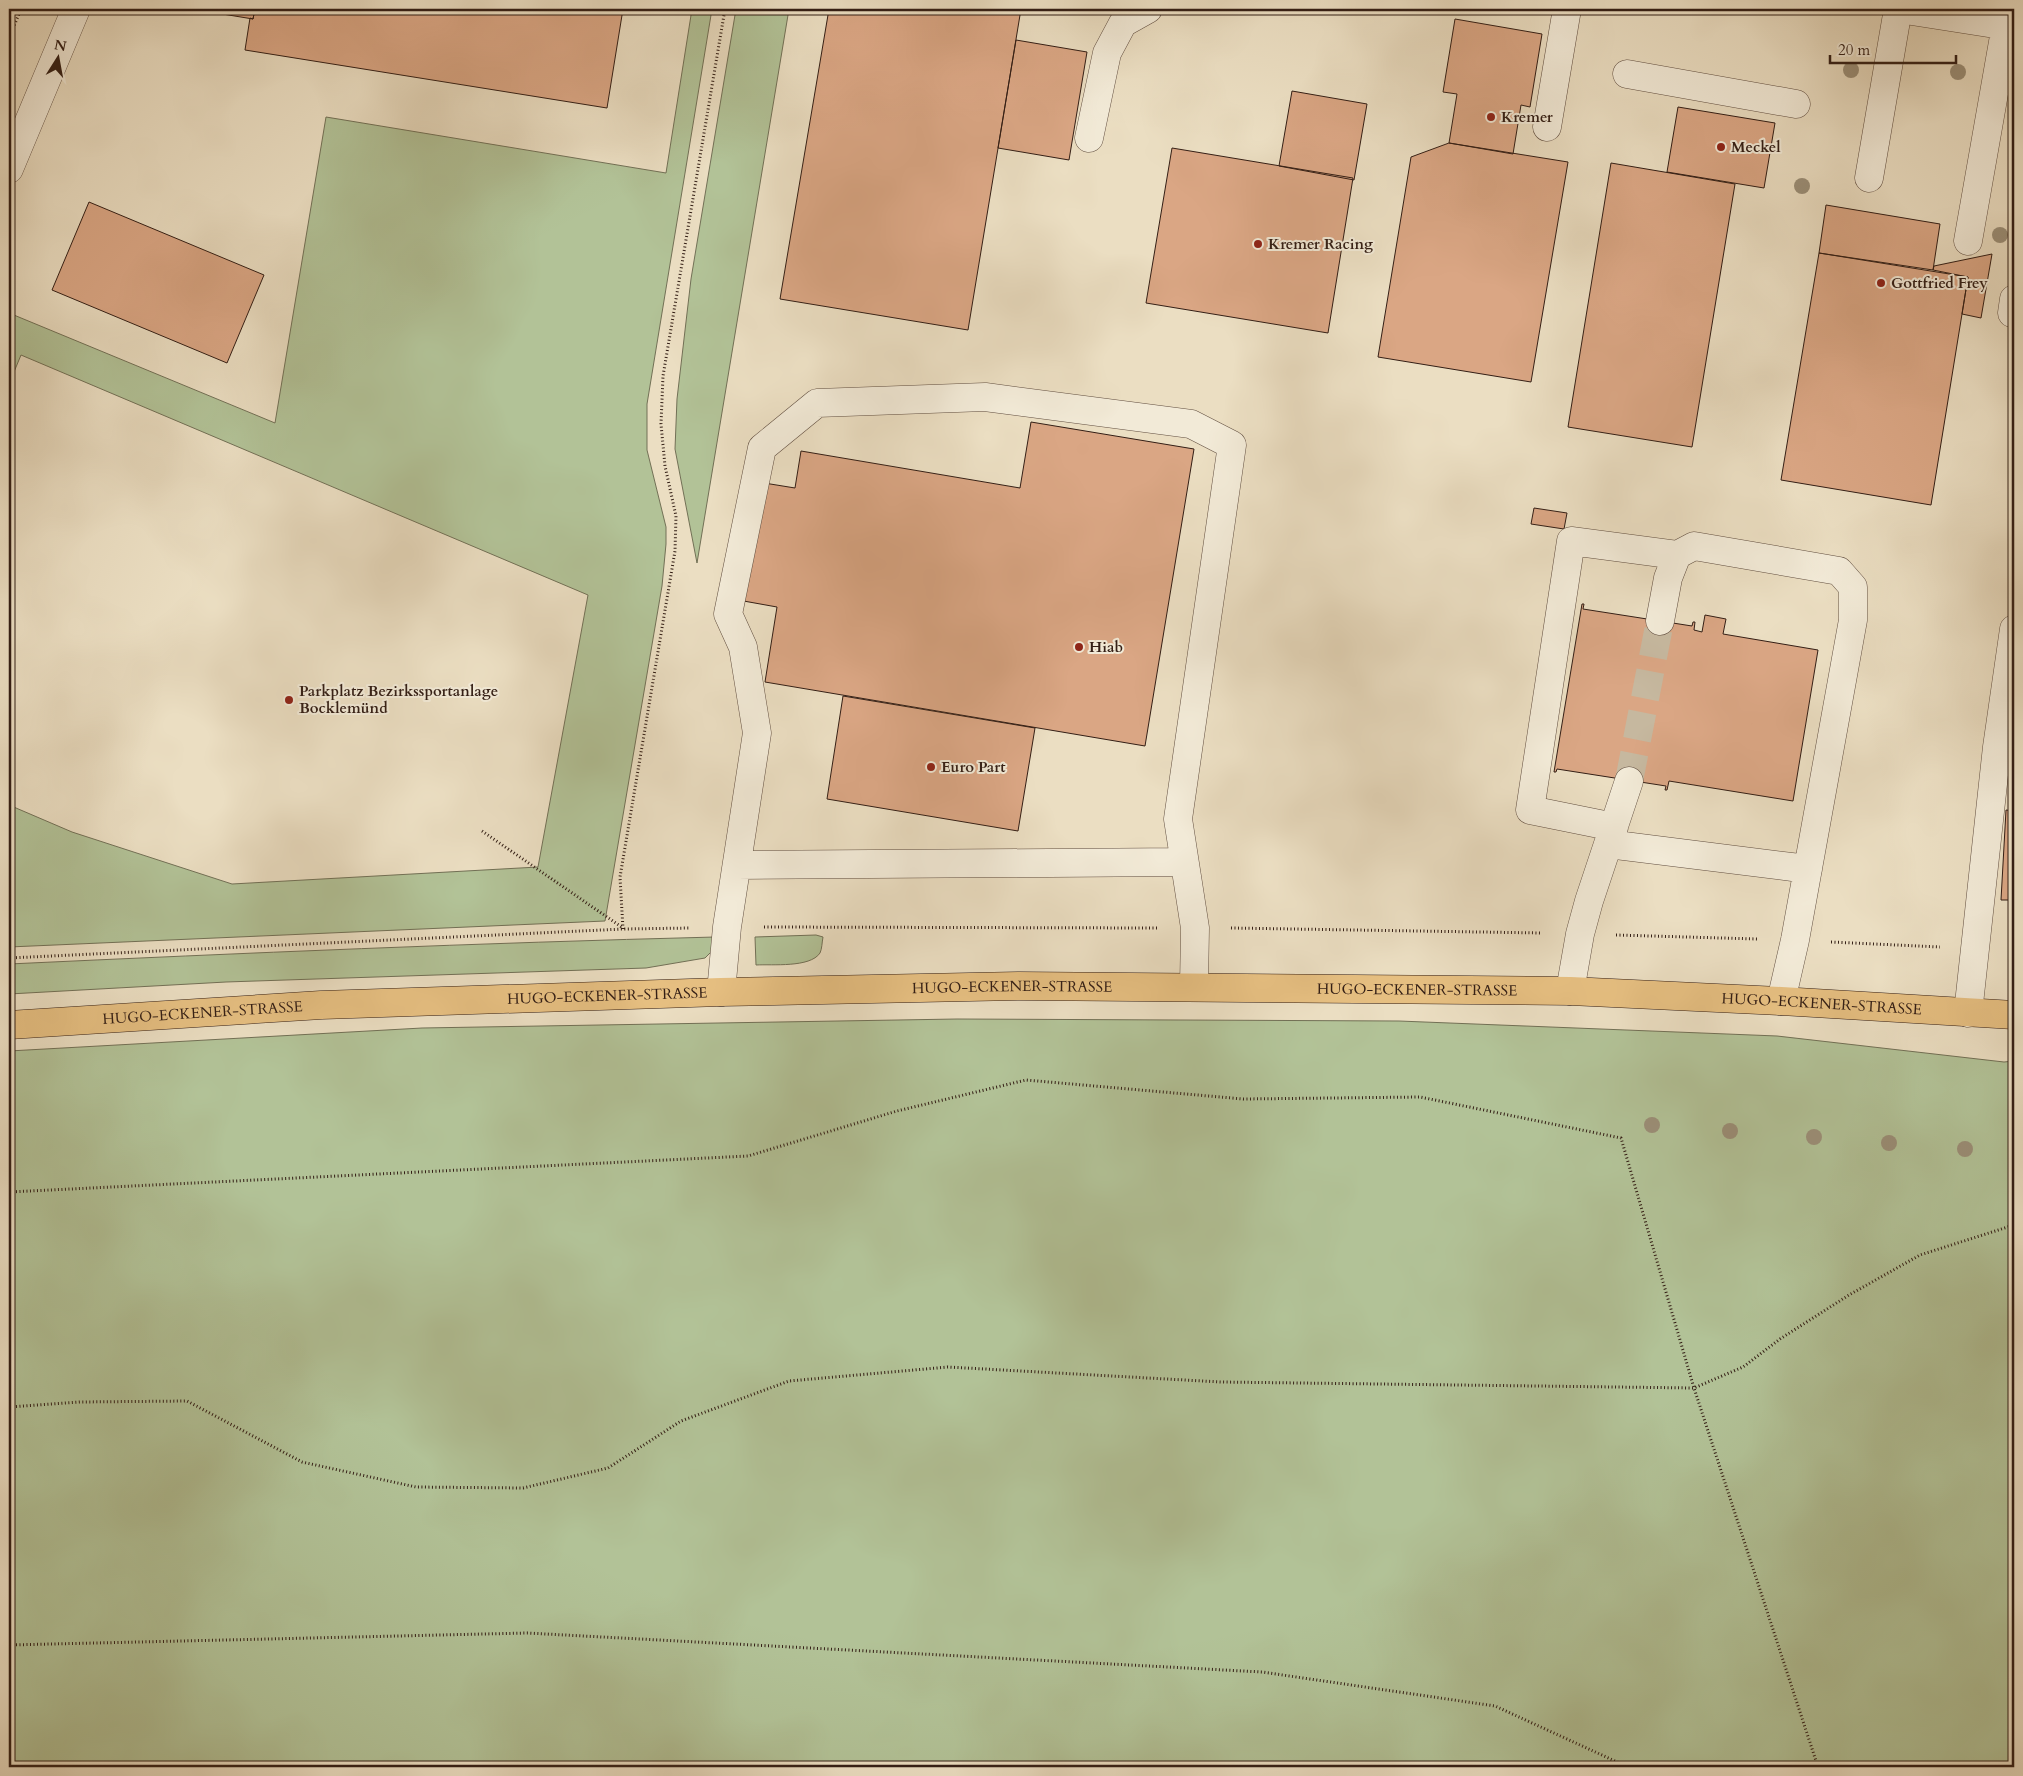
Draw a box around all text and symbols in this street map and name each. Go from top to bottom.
north arrow [32,32,82,82]
scale bar [1830,32,1957,64]
text: N [53,35,68,56]
text: 20 m [1838,40,1870,60]
place label: Kremer [1501,107,1554,127]
marker: Kremer [1485,111,1497,123]
place label: Meckel [1731,137,1781,157]
marker: Meckel [1715,141,1727,153]
place label: Kremer Racing [1268,234,1373,254]
marker: Kremer Racing [1252,238,1264,250]
place label: Gottfried Frey [1891,273,1988,293]
marker: Gottfried Frey [1875,277,1887,289]
place label: Hiab [1089,637,1123,657]
marker: Hiab [1073,641,1085,653]
place label: Parkplatz Bezirkssportanlage Bocklemünd [299,681,498,718]
marker: Parkplatz Bezirkssportanlage Bocklemünd [283,694,295,706]
place label: Euro Part [941,757,1006,777]
marker: Euro Part [925,761,937,773]
street label: HUGO-ECKENER-STRASSE [912,976,1112,998]
street label: HUGO-ECKENER-STRASSE [1317,979,1517,1001]
street label: HUGO-ECKENER-STRASSE [507,982,708,1009]
street label: HUGO-ECKENER-STRASSE [1721,988,1922,1019]
street label: HUGO-ECKENER-STRASSE [102,996,303,1029]

